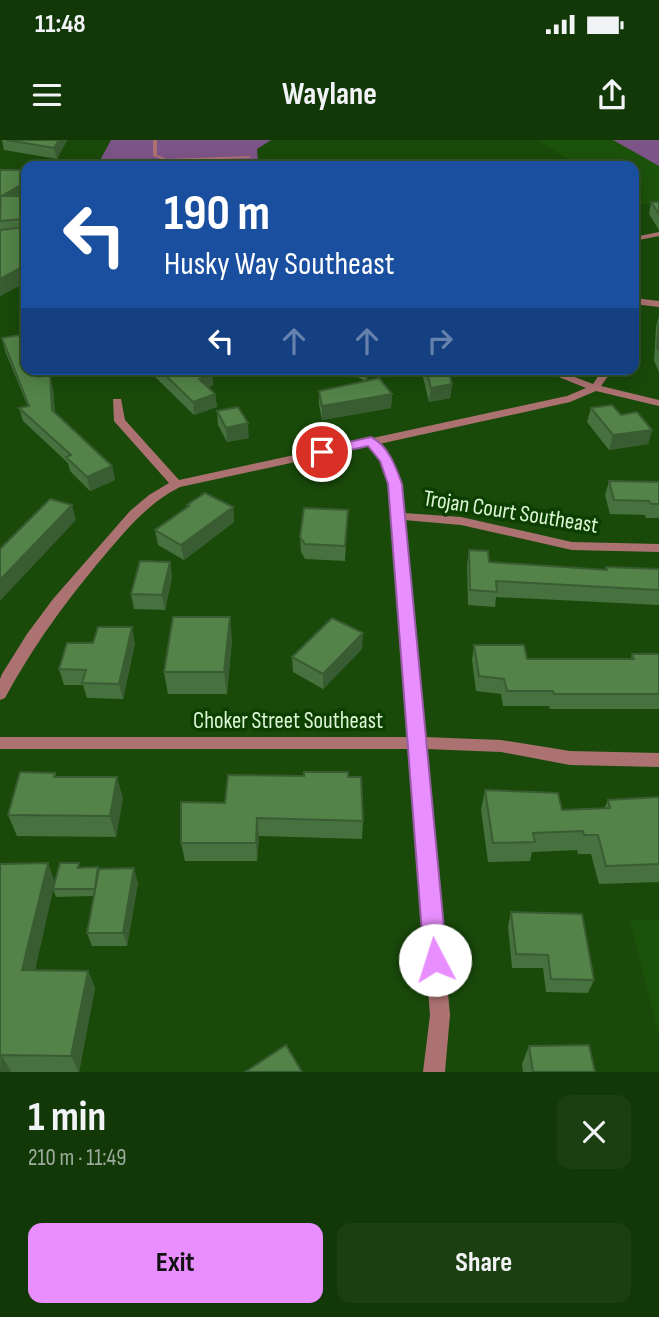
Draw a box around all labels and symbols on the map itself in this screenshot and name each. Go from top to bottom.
pin [292,422,352,482]
street label: Trojan Court Southeast [421,484,600,540]
street label: Choker Street Southeast [193,707,383,735]
position arrow [398,923,472,997]

